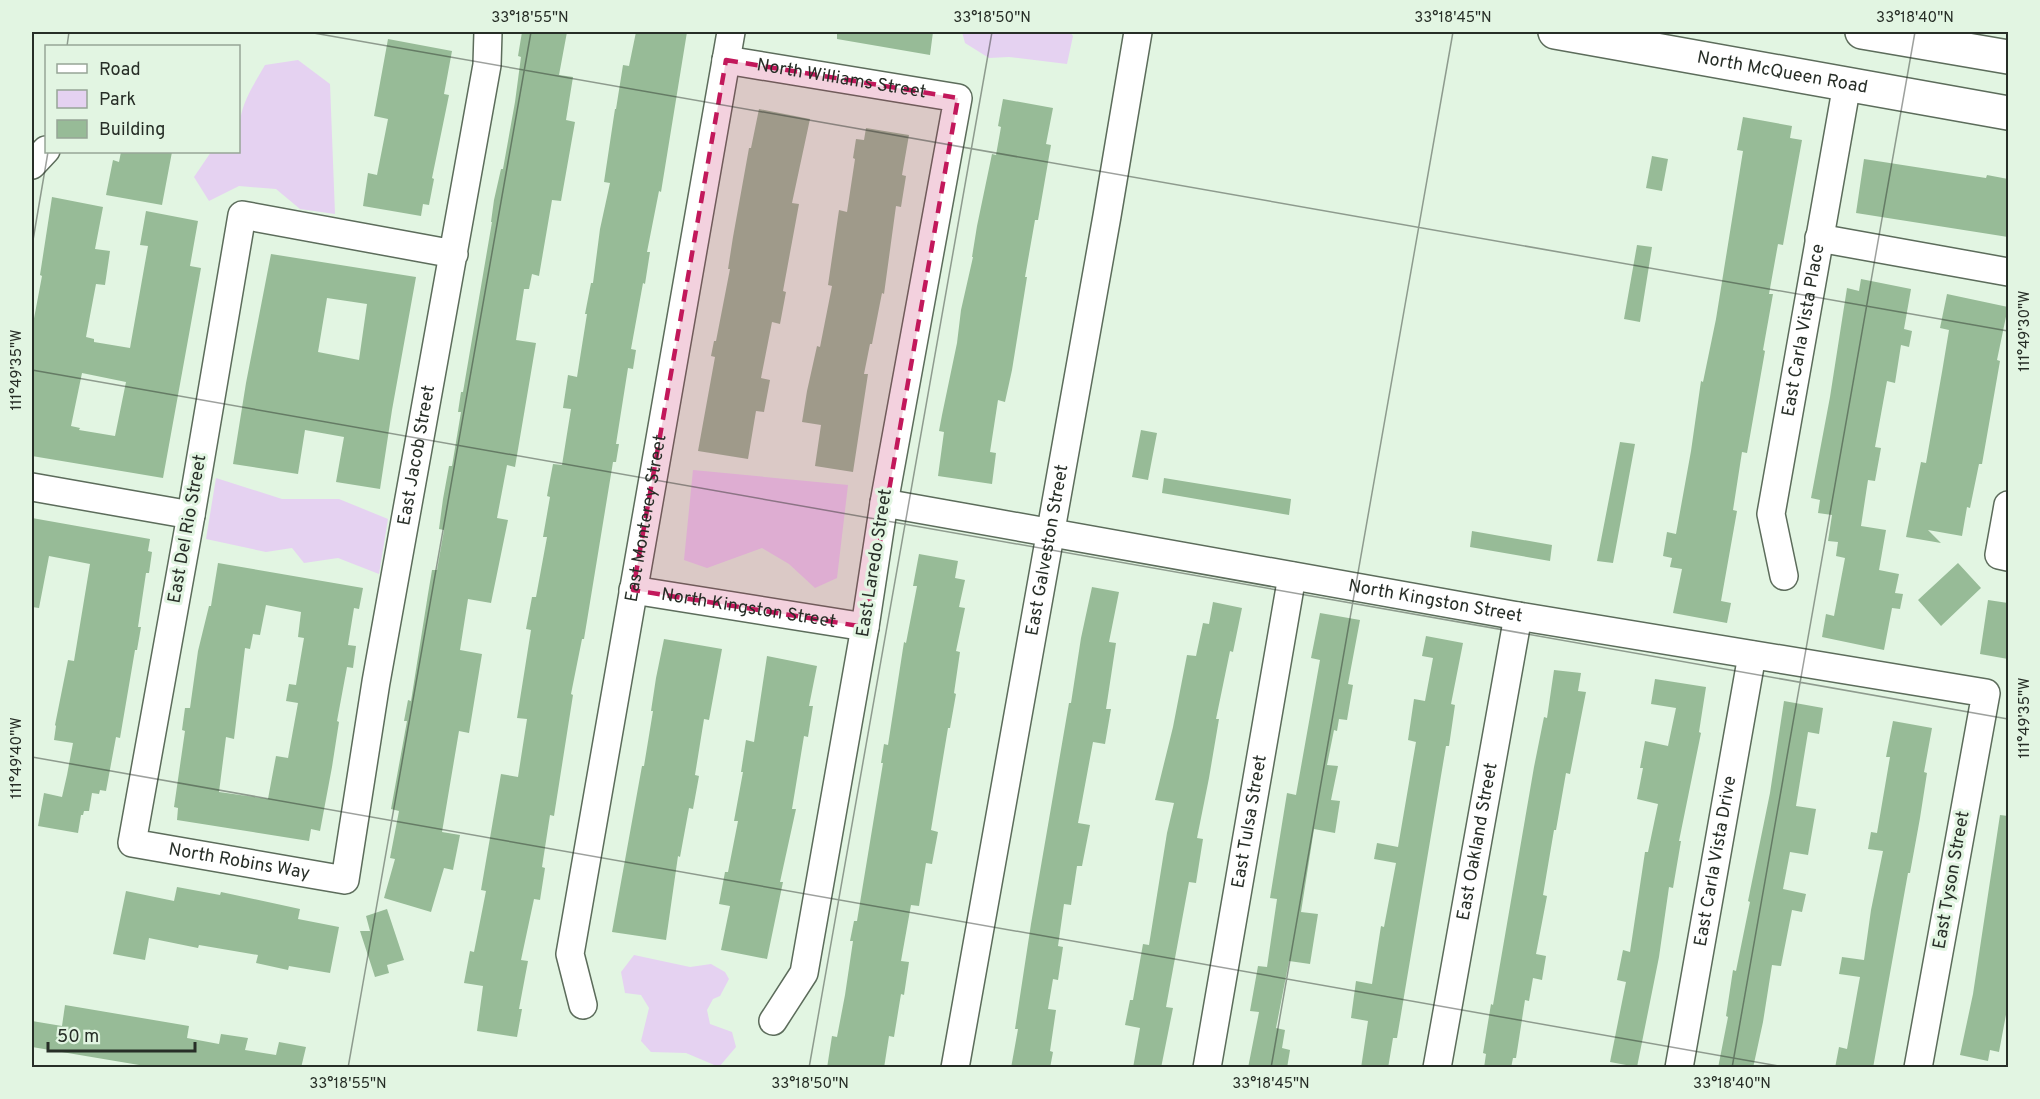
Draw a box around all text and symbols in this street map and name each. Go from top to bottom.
text: 33°18'55"N [491,9,569,28]
text: 33°18'50"N [953,9,1031,28]
text: 33°18'45"N [1414,9,1492,28]
text: 33°18'40"N [1876,9,1954,28]
legend [45,45,240,153]
street label: North McQueen Road [1695,46,1870,99]
street label: North Williams Street [755,54,928,104]
text: Road [99,59,141,82]
text: Park [99,89,136,112]
text: Building [99,119,165,142]
street label: East Carla Vista Place [1777,242,1830,418]
text: 111°49'30"W [2016,290,2035,372]
text: 111°49'35"W [8,329,27,411]
street label: East Jacob Street [393,383,441,527]
street label: East Monterey Street [620,433,672,604]
street label: East Del Rio Street [164,453,212,605]
street label: East Galveston Street [1021,463,1074,638]
street label: East Laredo Street [852,487,898,639]
street label: North Kingston Street [1346,574,1524,628]
street label: North Kingston Street [659,583,838,634]
text: 111°49'35"W [2016,677,2035,759]
text: 111°49'40"W [8,717,27,799]
street label: East Tulsa Street [1227,753,1272,890]
street label: East Oakland Street [1452,761,1503,922]
street label: East Carla Vista Drive [1689,774,1742,948]
street label: East Tyson Street [1929,809,1975,951]
street label: North Robins Way [167,838,312,885]
scale bar [48,1015,195,1053]
text: 50 m [57,1026,99,1049]
text: 33°18'55"N [309,1075,387,1094]
text: 33°18'50"N [771,1075,849,1094]
text: 33°18'45"N [1232,1075,1310,1094]
text: 33°18'40"N [1693,1075,1771,1094]

